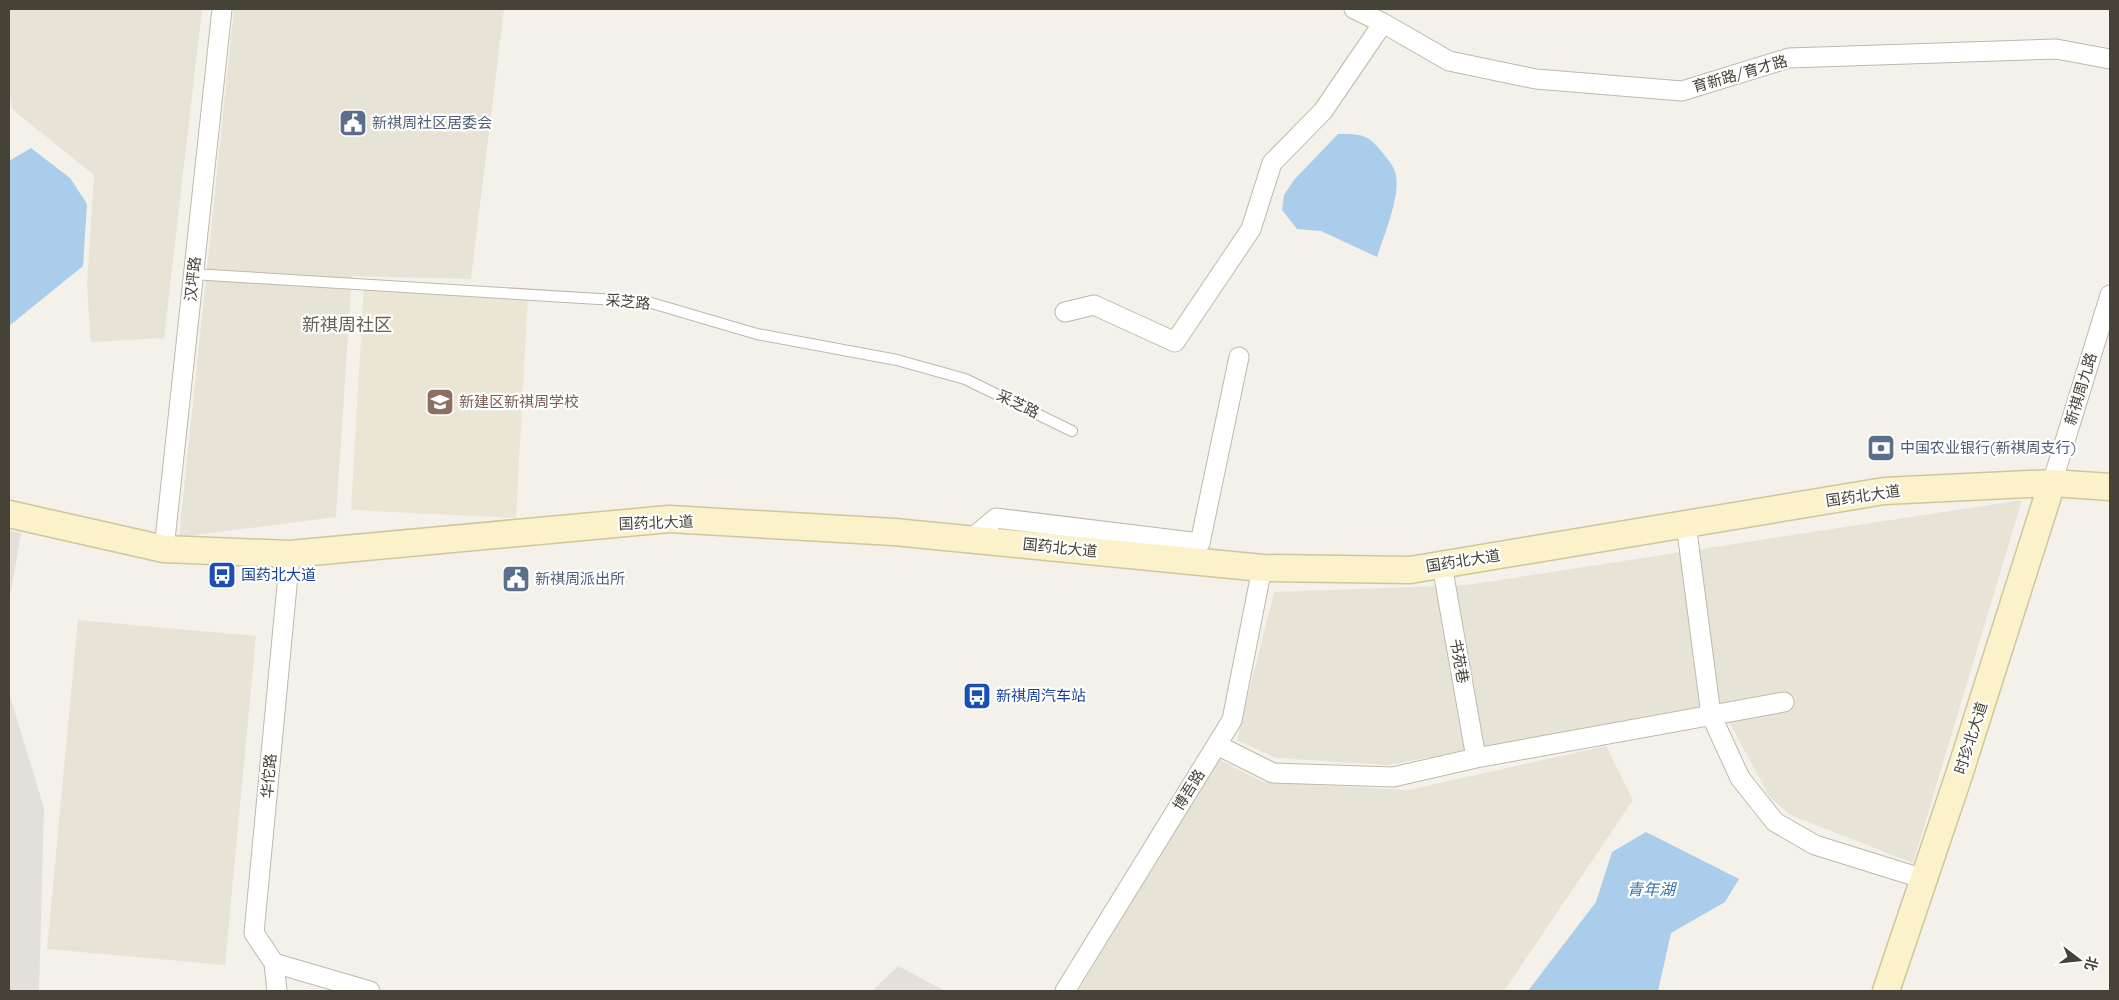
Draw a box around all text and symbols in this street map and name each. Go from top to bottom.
street label: 育新路/育才路 [1690,51,1790,96]
public building icon: 新祺周社区居委会 [338,108,368,138]
place label: 新祺周社区居委会 [372,113,492,132]
street label: 汉坪路 [181,256,204,302]
street label: 采芝路 [605,290,651,313]
district label: 新祺周社区 [302,313,392,336]
street label: 新祺周九路 [2060,350,2101,428]
street label: 采芝路 [994,385,1043,422]
school or university icon: 新建区新祺周学校 [425,387,455,417]
place label: 新建区新祺周学校 [459,392,579,411]
bank icon: 中国农业银行(新祺周支行) [1866,433,1896,463]
place label: 中国农业银行(新祺周支行) [1900,438,2076,457]
street label: 国药北大道 [1824,481,1901,510]
street label: 国药北大道 [618,512,694,533]
street label: 国药北大道 [1022,534,1098,561]
street label: 国药北大道 [1424,545,1501,576]
bus stop icon: 国药北大道 [207,560,237,590]
public building icon: 新祺周派出所 [501,564,531,594]
place label: 国药北大道 [241,565,316,584]
place label: 新祺周派出所 [535,569,625,588]
street label: 书苑巷 [1446,637,1473,685]
bus stop icon: 新祺周汽车站 [962,681,992,711]
place label: 新祺周汽车站 [996,686,1086,705]
street label: 时珍北大道 [1950,699,1991,776]
street label: 华佗路 [257,753,280,799]
street label: 博吾路 [1169,766,1209,814]
water label: 青年湖 [1627,879,1678,899]
north arrow [2054,935,2104,985]
text: 北 [2081,954,2102,973]

